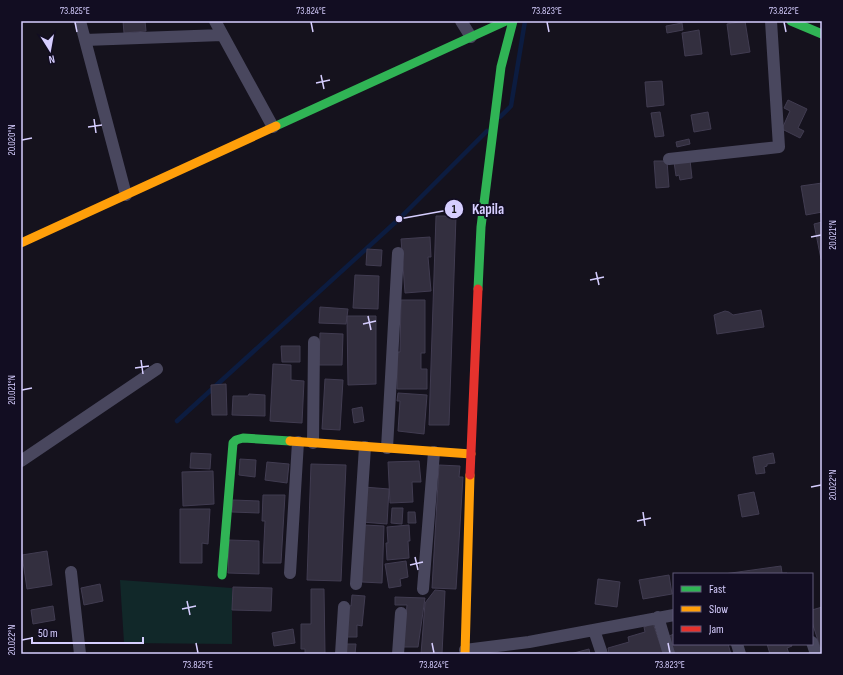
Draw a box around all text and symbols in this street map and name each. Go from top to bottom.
text: 73.825°E [60,5,90,17]
text: 73.824°E [296,5,326,17]
text: 73.823°E [532,5,562,17]
text: 73.822°E [769,5,799,17]
north arrow [30,30,70,70]
text: N [48,52,56,66]
text: 20.020°N [6,125,18,155]
callout: Kapila [444,196,512,223]
text: Kapila [472,200,504,219]
text: 1 [452,202,457,217]
text: 20.021°N [827,220,839,250]
text: 20.021°N [6,375,18,405]
text: 20.022°N [827,470,839,500]
legend [673,573,813,645]
text: Fast [709,582,726,597]
text: Slow [709,602,728,617]
scale bar [32,619,143,645]
text: Jam [708,622,724,637]
text: 20.022°N [6,625,18,655]
text: 50 m [38,626,58,641]
text: 73.825°E [183,659,213,671]
text: 73.824°E [419,659,449,671]
text: 73.823°E [655,659,685,671]

